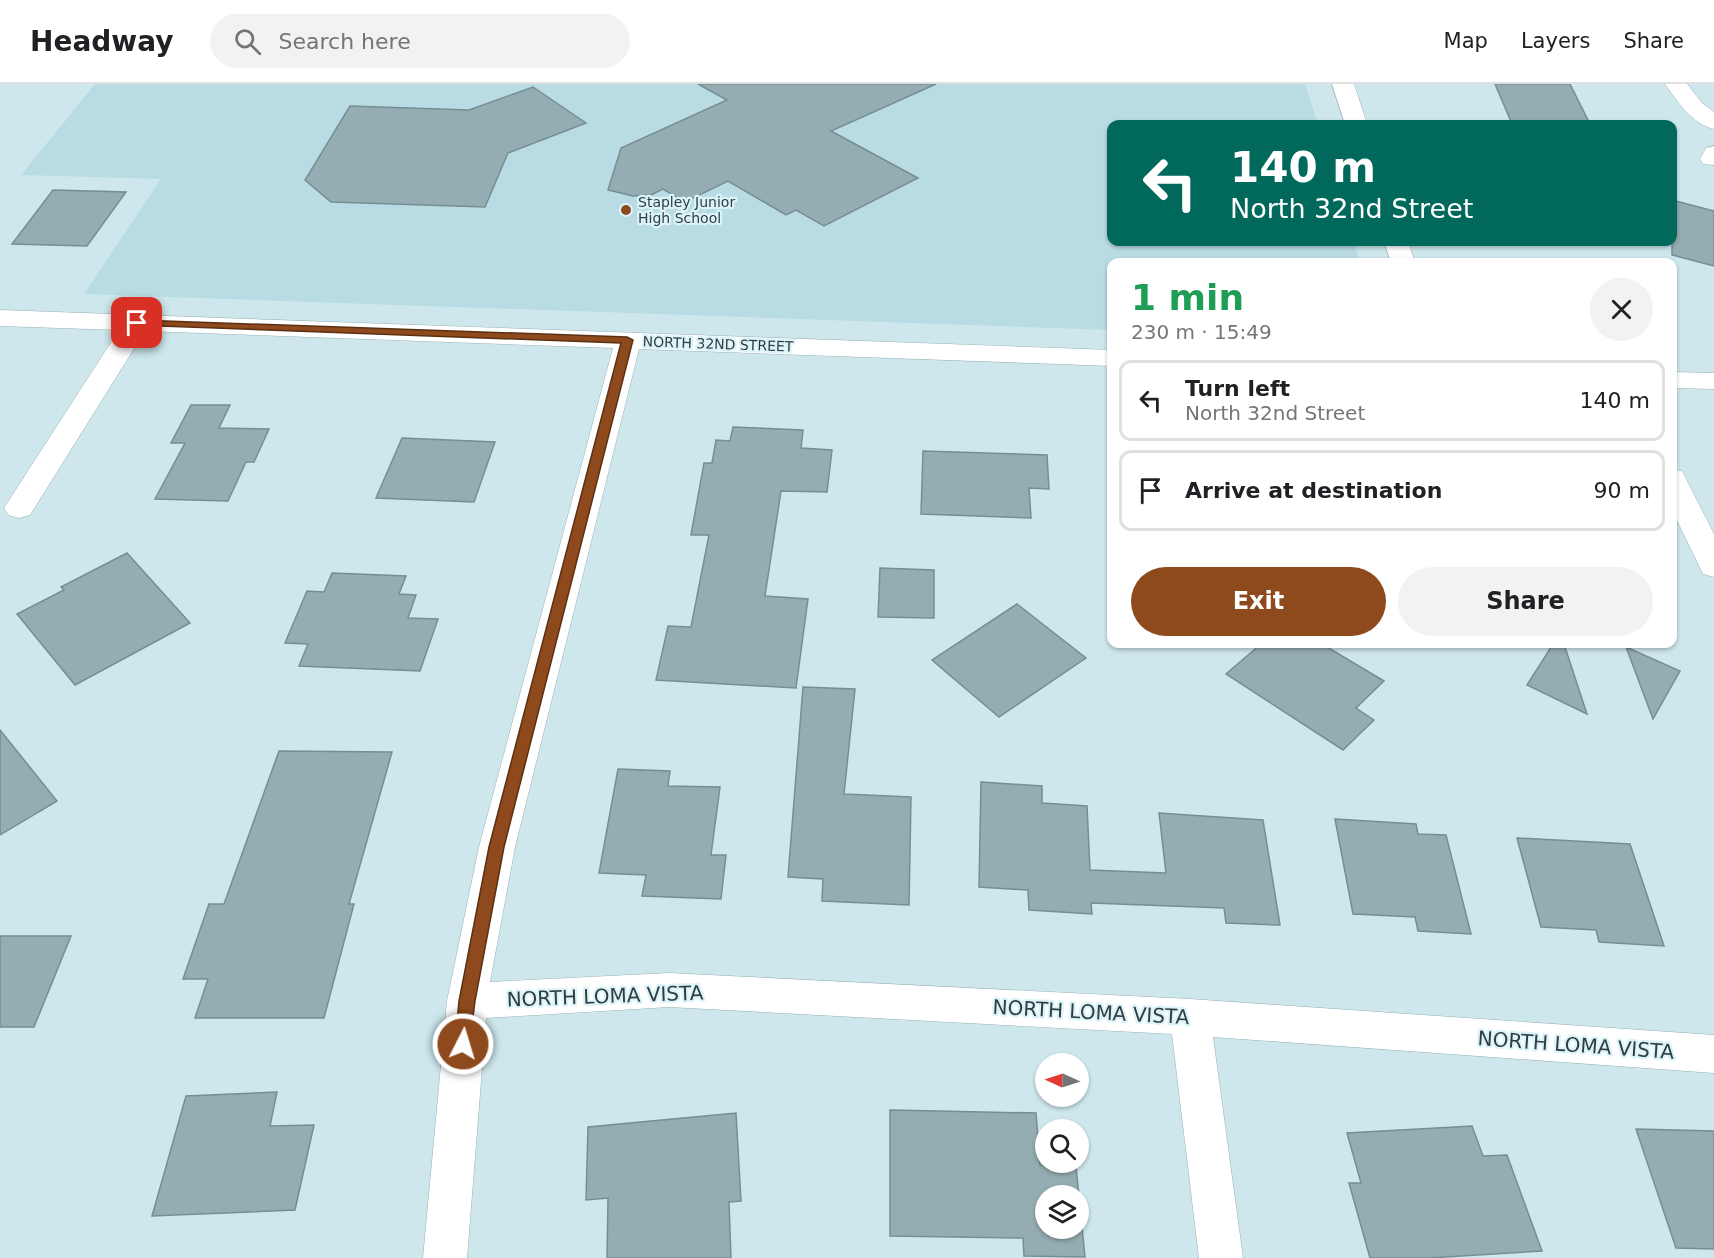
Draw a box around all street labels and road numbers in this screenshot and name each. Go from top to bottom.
street label: NORTH 32ND STREET [642,333,794,355]
street label: NORTH LOMA VISTA [506,981,704,1011]
street label: NORTH LOMA VISTA [992,995,1190,1029]
street label: NORTH LOMA VISTA [1477,1026,1675,1064]

